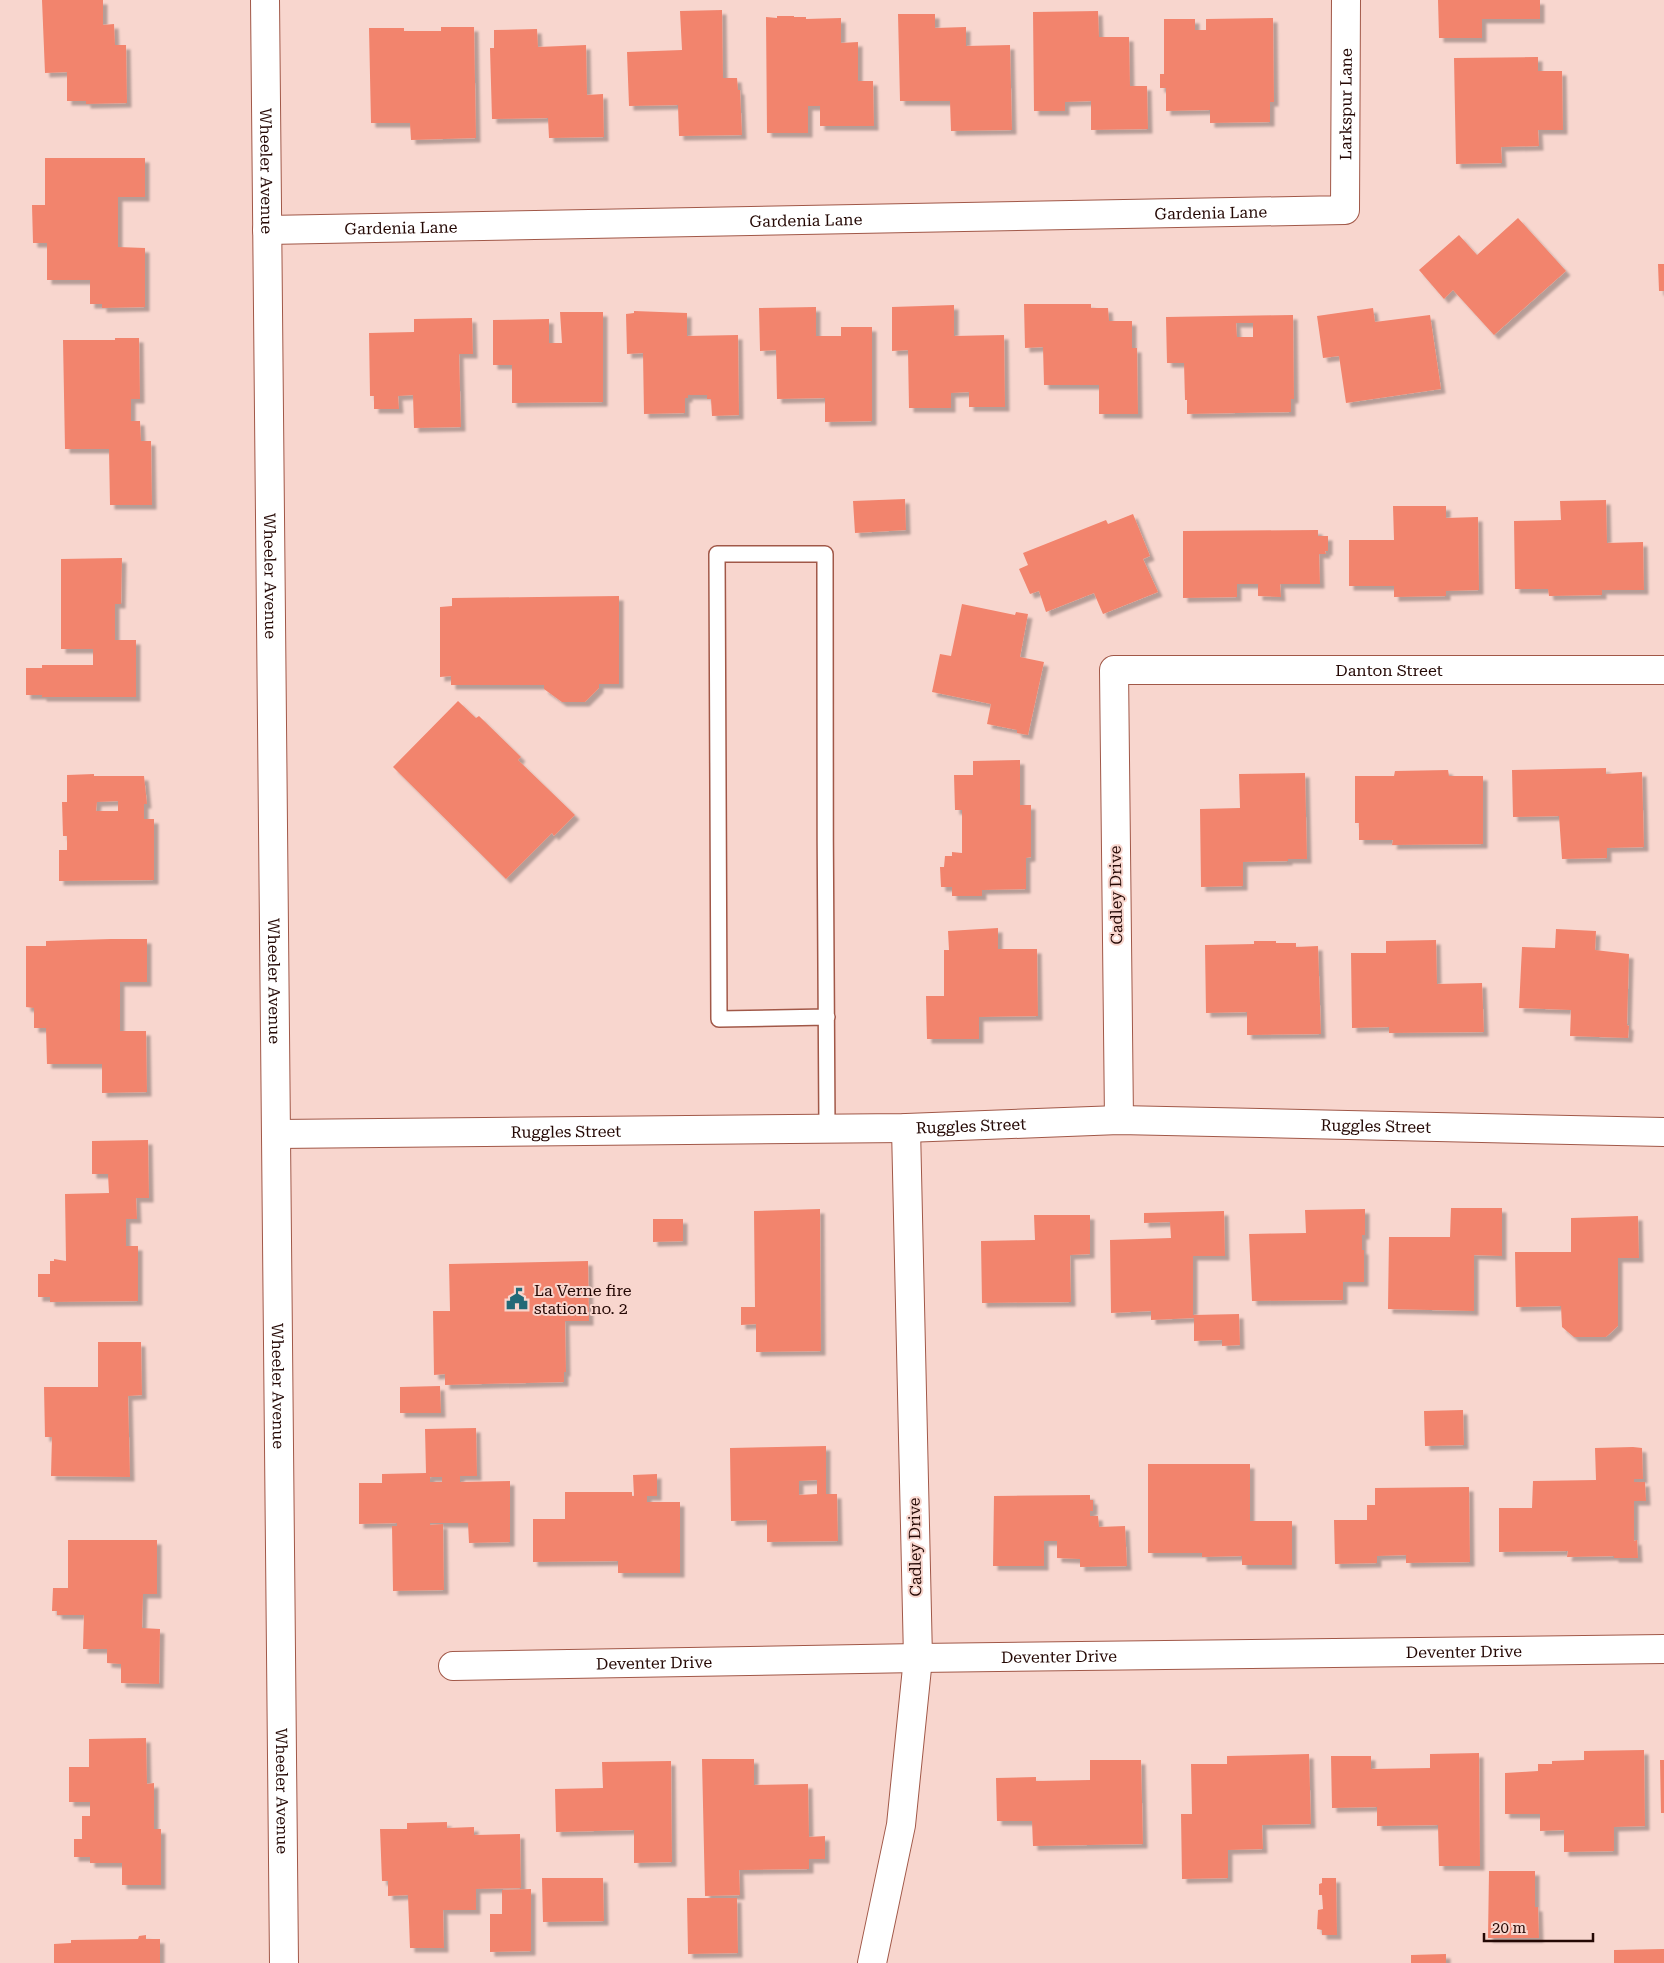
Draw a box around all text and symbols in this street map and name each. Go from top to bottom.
street label: Larkspur Lane [1336,48,1355,160]
street label: Wheeler Avenue [257,108,277,234]
street label: Gardenia Lane [1154,202,1268,223]
street label: Gardenia Lane [749,209,863,231]
street label: Gardenia Lane [344,217,458,238]
street label: Wheeler Avenue [260,513,281,639]
street label: Danton Street [1335,661,1443,680]
street label: Cadley Drive [1106,845,1126,945]
street label: Wheeler Avenue [264,918,285,1044]
street label: Ruggles Street [915,1114,1027,1137]
street label: Ruggles Street [1320,1115,1431,1136]
street label: Ruggles Street [511,1121,621,1141]
place label: La Verne fire station no. 2 [534,1281,632,1318]
public building icon: La Verne fire station no. 2 [504,1286,530,1312]
street label: Wheeler Avenue [268,1323,289,1449]
street label: Cadley Drive [905,1497,925,1597]
street label: Deventer Drive [1406,1641,1522,1662]
street label: Deventer Drive [1001,1646,1117,1667]
street label: Deventer Drive [596,1652,712,1673]
street label: Wheeler Avenue [272,1728,292,1854]
scale bar [1484,1910,1593,1942]
text: 20 m [1492,1919,1527,1937]

